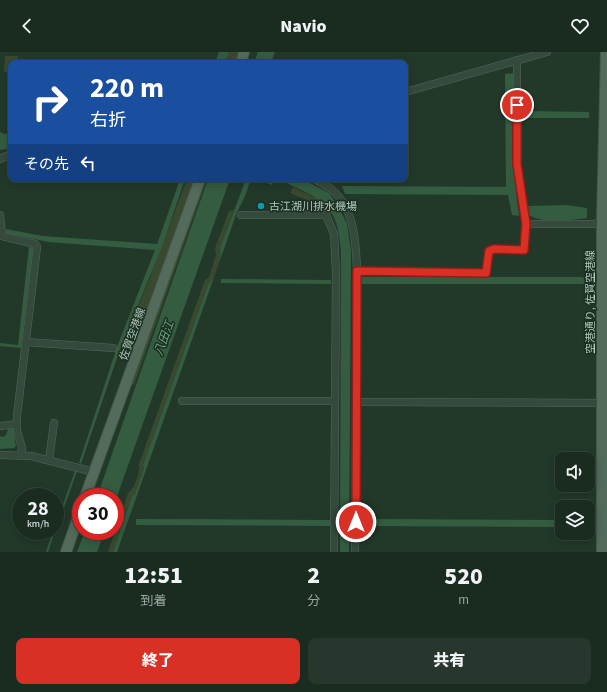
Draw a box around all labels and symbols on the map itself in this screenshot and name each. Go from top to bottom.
pin [500,88,534,122]
place label: 古江湖川排水機場 [269,199,357,214]
marker: 古江湖川排水機場 [256,201,266,211]
street label: 空港通り, 佐賀空港線 [583,250,598,354]
street label: 佐賀空港線 [116,306,149,363]
water label: 八田江 [150,316,179,358]
speed limit sign: 30 [72,488,124,540]
position arrow [335,501,377,543]

